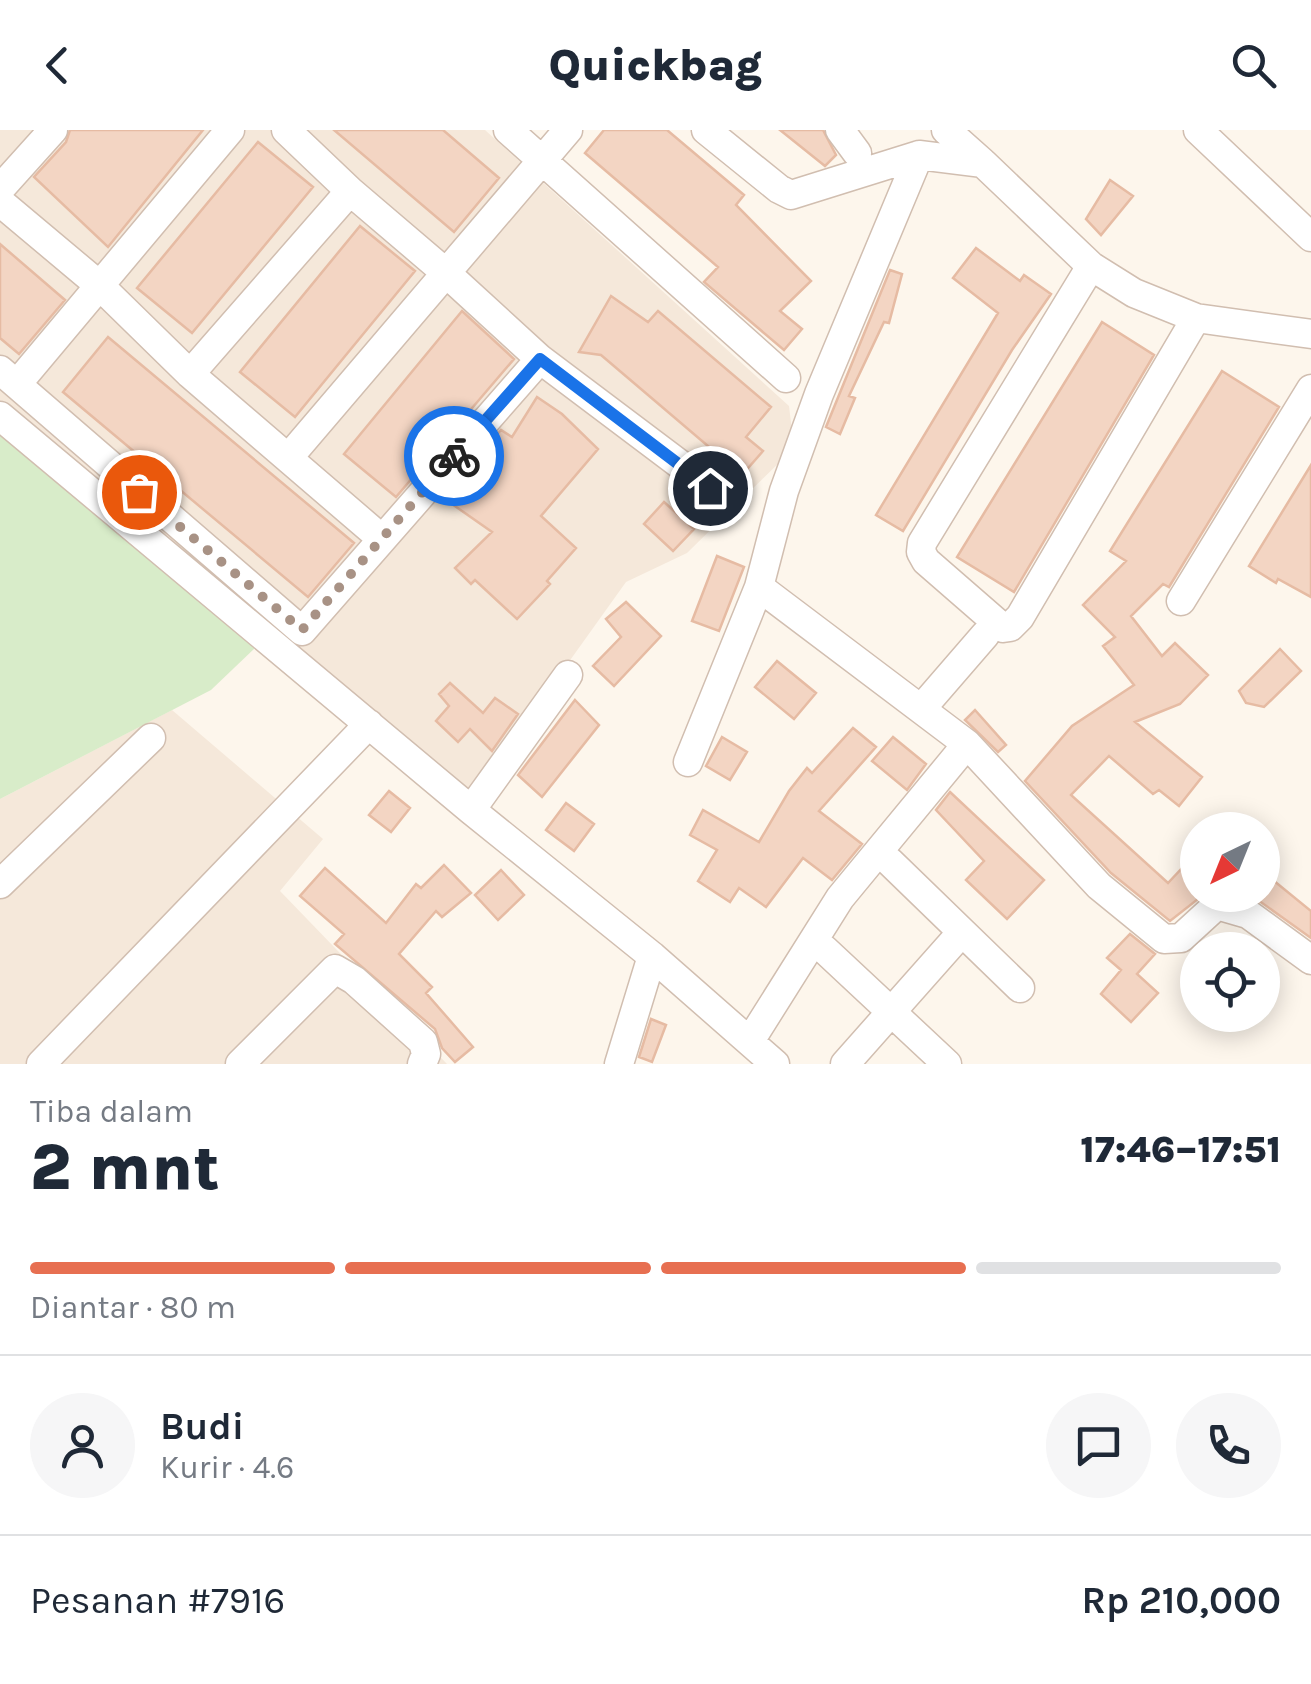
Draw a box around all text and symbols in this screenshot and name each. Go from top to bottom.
icon: back [30,38,85,93]
icon: search [1226,38,1281,93]
text: Quickbag [549,39,762,91]
courier [404,406,504,506]
icon: bike [427,429,482,484]
pin [668,446,753,531]
pin [97,450,182,535]
icon: home [683,461,738,516]
icon: bag [112,465,167,520]
north arrow [1180,812,1280,912]
map controls [1180,812,1280,1032]
button: locate [1180,932,1280,1032]
text: Tiba dalam [30,1093,193,1130]
text: 17:46–17:51 [1080,1127,1281,1172]
text: 2 mnt [30,1129,220,1205]
text: Diantar · 80 m [30,1289,236,1326]
button: person [30,1393,135,1498]
button: chat [1046,1393,1151,1498]
button: phone [1176,1393,1281,1498]
text: Budi [160,1404,244,1449]
text: Kurir · 4.6 [160,1449,294,1486]
text: Pesanan #7916 [30,1578,285,1623]
text: Rp 210,000 [1081,1578,1281,1623]

